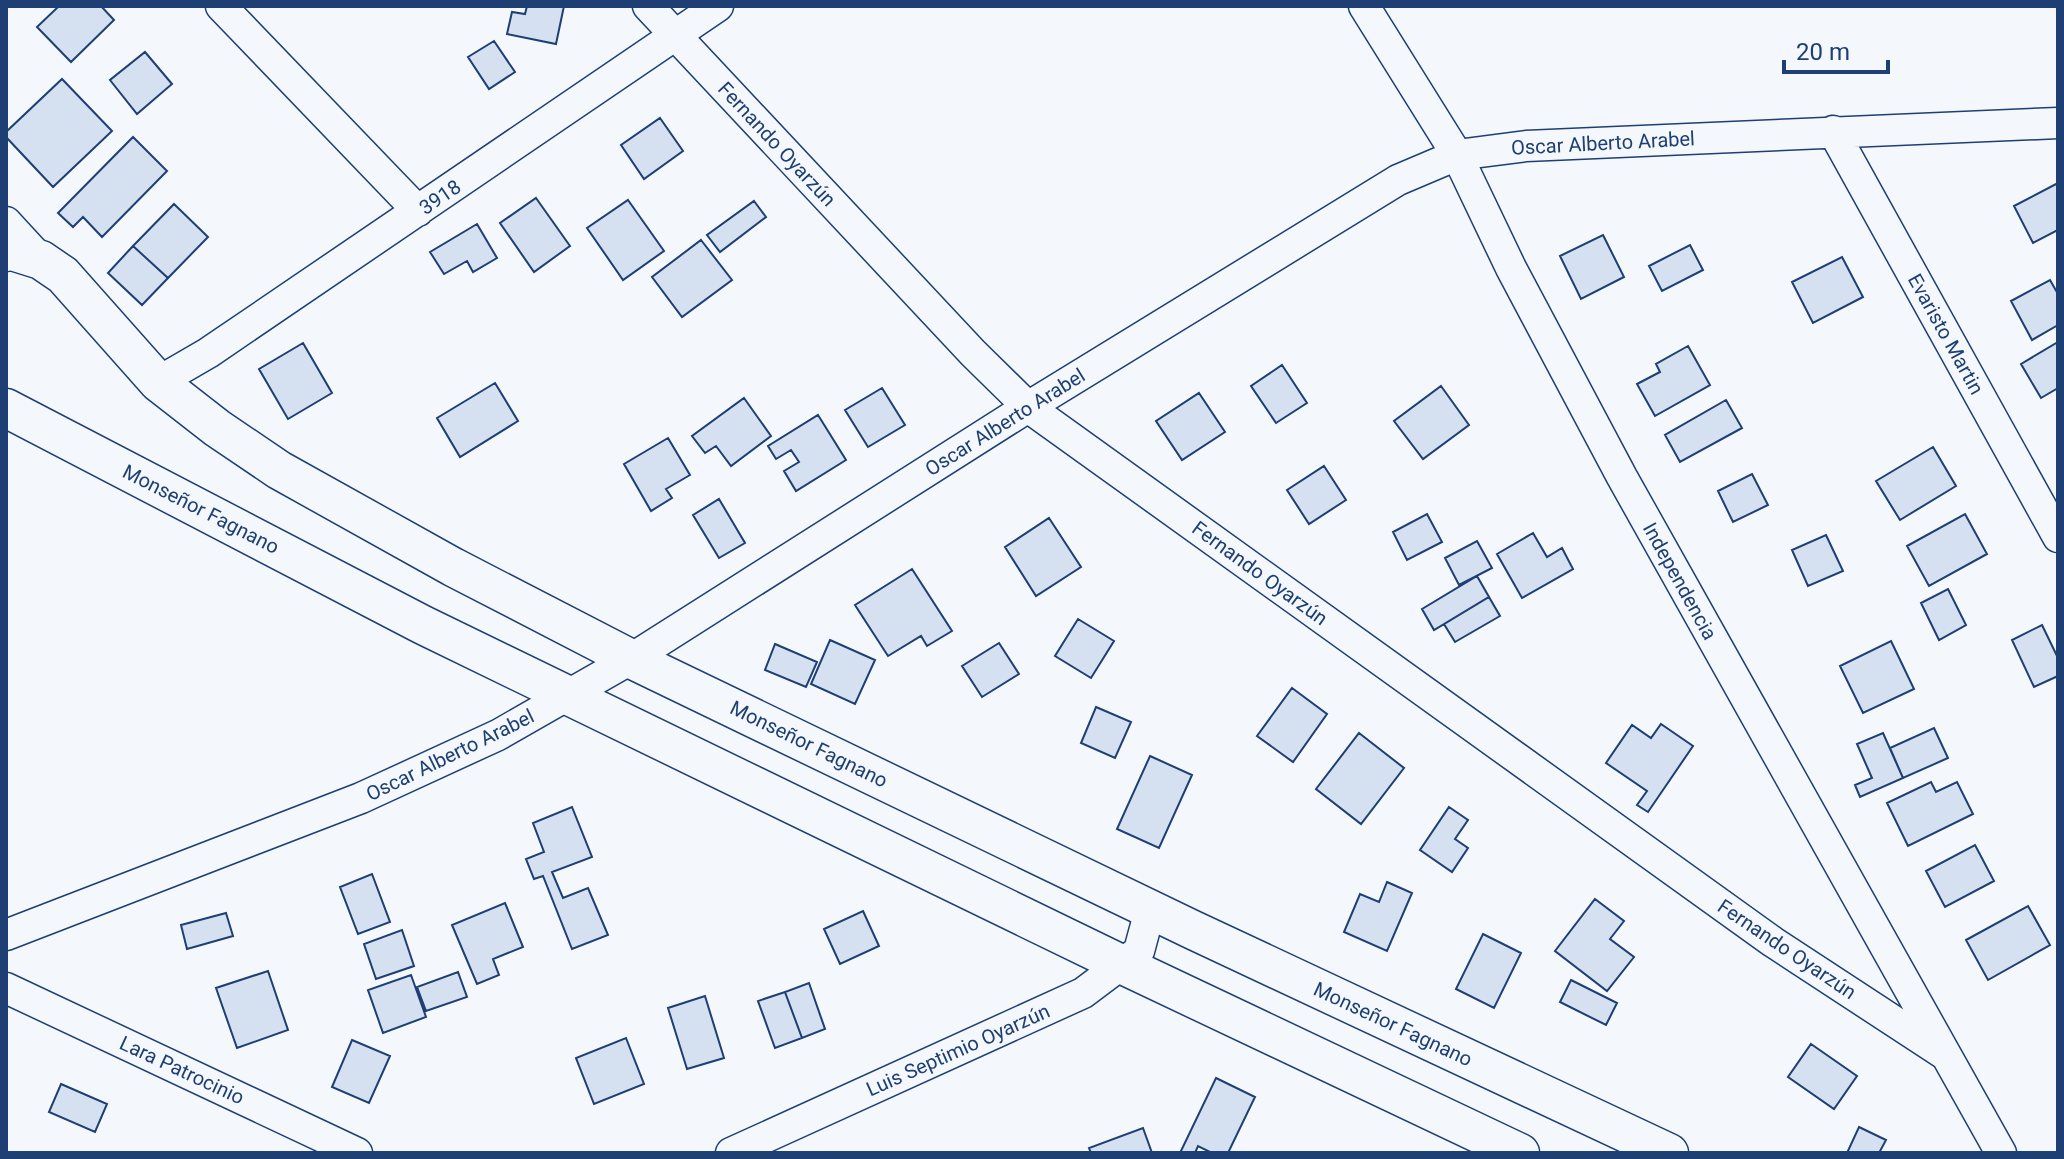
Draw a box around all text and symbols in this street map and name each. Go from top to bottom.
scale bar [1784,24,1888,74]
text: 20 m [1796,38,1850,66]
street label: Fernando Oyarzún [713,77,841,211]
street label: Oscar Alberto Arabel [1511,126,1695,160]
street label: 3918 [415,174,465,220]
street label: Evaristo Martin [1903,269,1989,399]
street label: Oscar Alberto Arabel [921,363,1089,481]
street label: Monseñor Fagnano [119,459,283,559]
street label: Fernando Oyarzún [1188,516,1332,630]
street label: Independencia [1638,518,1722,644]
street label: Monseñor Fagnano [726,695,892,793]
street label: Oscar Alberto Arabel [362,704,538,806]
street label: Fernando Oyarzún [1713,894,1861,1004]
street label: Monseñor Fagnano [1310,977,1476,1071]
street label: Luis Septimio Oyarzún [863,999,1053,1101]
street label: Lara Patrocinio [116,1031,248,1109]

